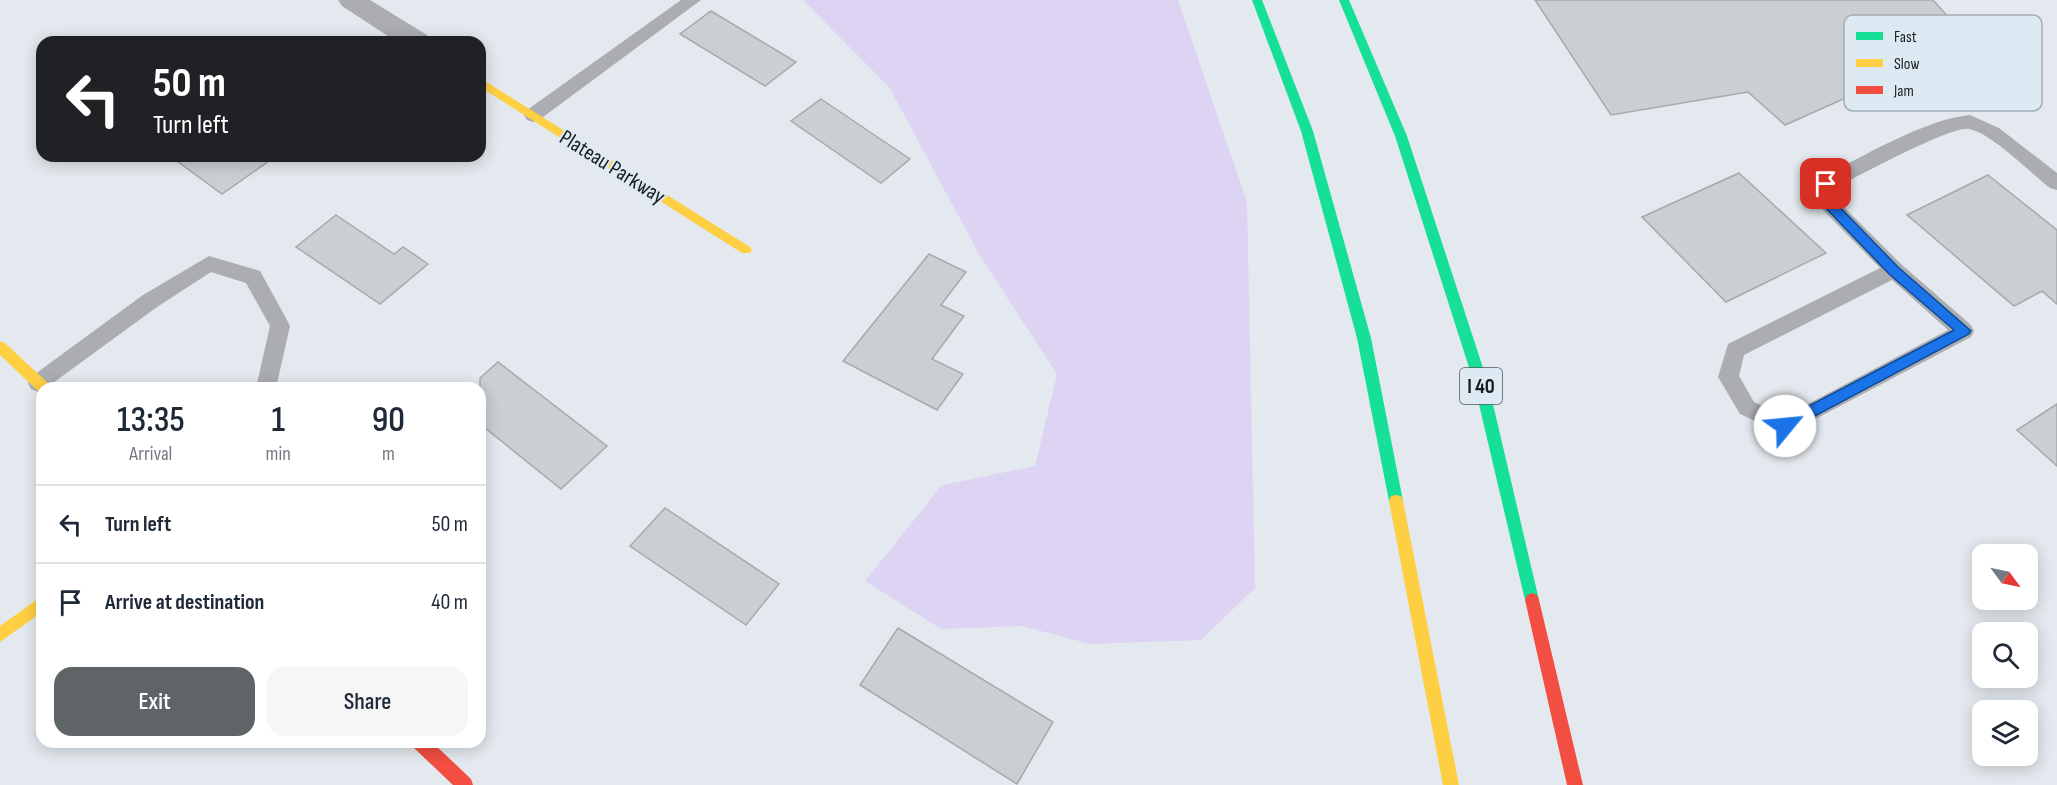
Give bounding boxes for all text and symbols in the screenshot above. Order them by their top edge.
legend [1844,15,2042,111]
text: Fast [1894,28,1917,47]
text: Slow [1894,55,1919,74]
text: 50 m [153,58,226,109]
icon: left [54,60,132,138]
text: Jam [1893,82,1914,101]
text: Turn left [153,109,229,141]
street label: Plateau Parkway [554,124,670,211]
pin [1800,158,1851,209]
icon: arrive [1809,167,1842,200]
road number: I 40 [1460,368,1502,404]
position arrow [1753,394,1817,458]
text: 13:35 [117,399,185,442]
text: 1 [271,399,285,442]
text: 90 [372,399,405,442]
text: Arrival [129,442,172,466]
text: min [266,442,291,466]
text: m [382,442,395,466]
icon: left [54,508,87,541]
text: Turn left [105,511,171,538]
text: 50 m [432,511,468,538]
north arrow [1972,544,2038,610]
map controls [1972,544,2038,766]
icon: arrive [54,586,87,619]
text: Arrive at destination [105,589,264,616]
text: 40 m [431,589,468,616]
button: search [1972,622,2038,688]
button: Exit [54,667,255,736]
button: Share [267,667,468,736]
button: layers [1972,700,2038,766]

